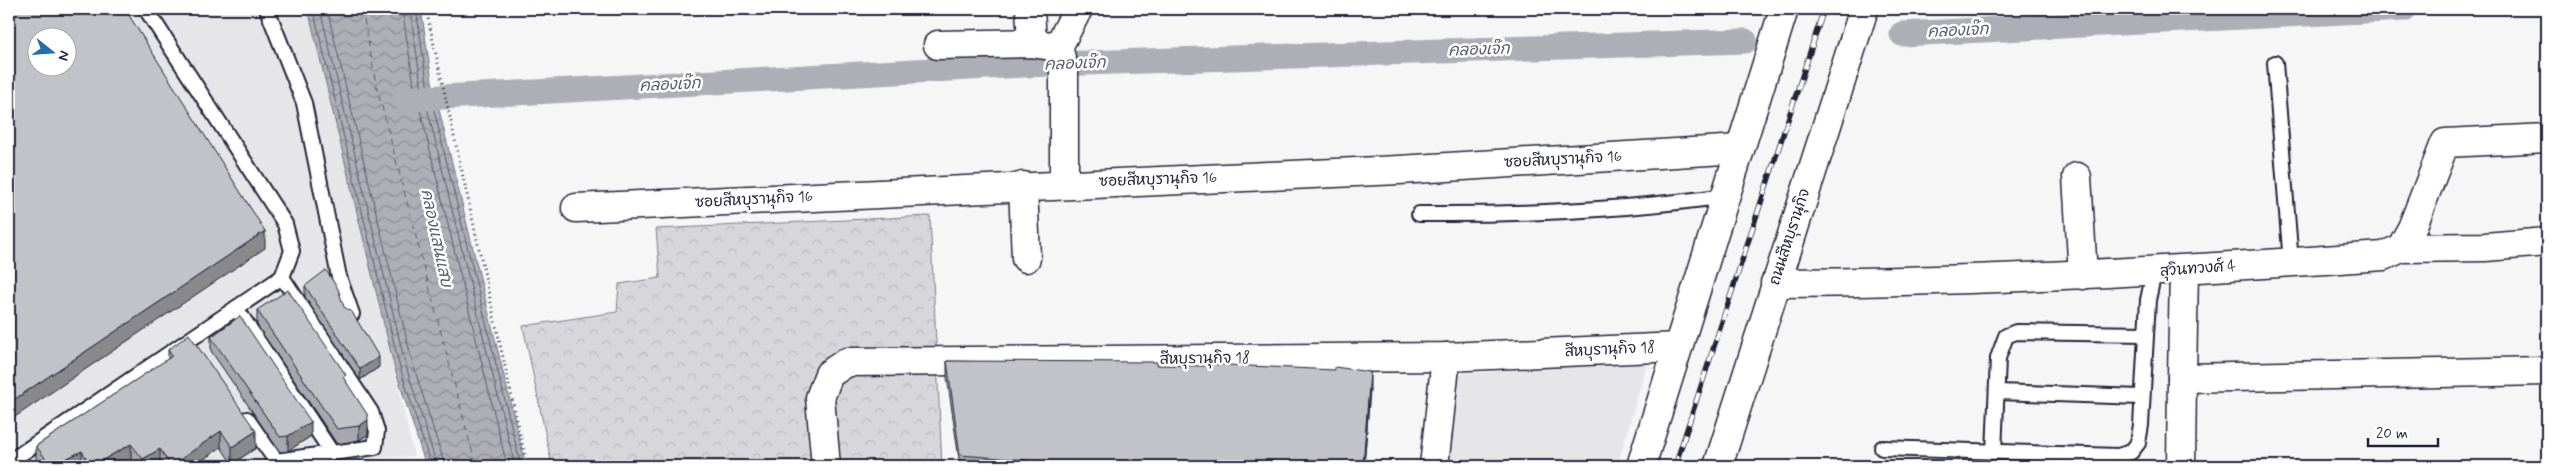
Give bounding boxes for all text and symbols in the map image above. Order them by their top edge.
water label: คลองเจ๊ก [1927,18,1990,43]
north arrow [28,28,78,78]
water label: คลองเจ๊ก [1448,37,1511,62]
text: N [54,48,73,63]
water label: คลองเจ๊ก [1044,51,1107,76]
water label: คลองเจ๊ก [639,72,702,97]
street label: ซอยสีหบุรานุกิจ 16 [1503,147,1623,173]
street label: ซอยสีหบุรานุกิจ 16 [1099,168,1217,192]
street label: ถนนสีหบุรานุกิจ [1765,186,1815,288]
water label: คลองแสนแสบ [415,187,457,290]
street label: ซอยสีหบุรานุกิจ 16 [694,187,814,213]
street label: สุวินทวงศ์ 4 [2159,255,2237,282]
street label: สีหบุรานุกิจ 18 [1564,338,1656,362]
street label: สีหบุรานุกิจ 18 [1160,348,1250,370]
scale bar [2368,415,2438,447]
text: 20 m [2376,424,2408,444]

